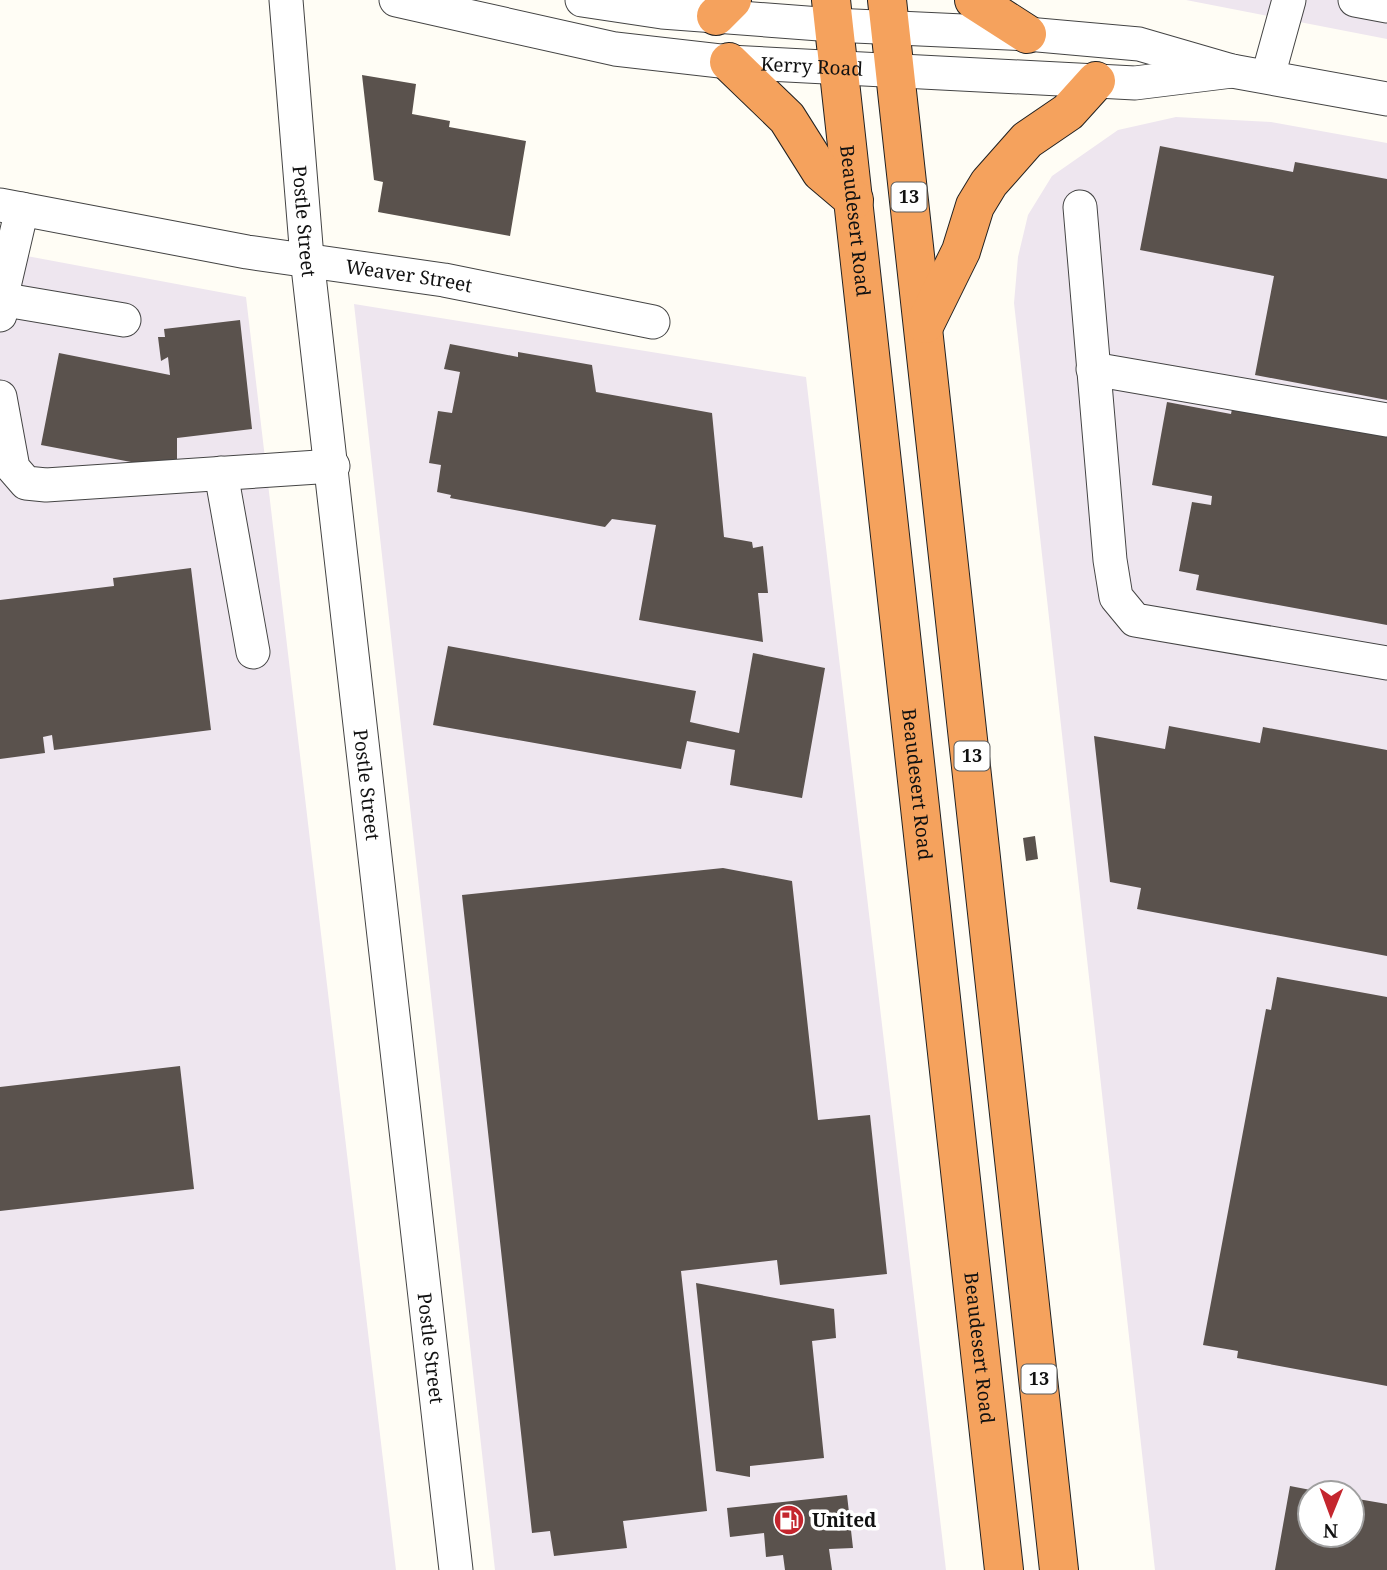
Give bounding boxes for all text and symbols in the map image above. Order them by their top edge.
street label: Kerry Road [760,51,864,82]
street label: Beaudesert Road [834,143,877,298]
street label: Postle Street [287,164,322,279]
road number: 13 [892,182,926,212]
street label: Weaver Street [344,253,475,298]
street label: Beaudesert Road [896,707,939,862]
street label: Postle Street [348,728,386,842]
road number: 13 [954,742,990,770]
street label: Beaudesert Road [958,1271,1001,1425]
street label: Postle Street [412,1291,450,1405]
road number: 13 [1021,1364,1056,1394]
north arrow [1296,1479,1366,1549]
fuel station icon: United [772,1503,806,1537]
place label: United [812,1507,877,1533]
text: N [1323,1518,1338,1544]

